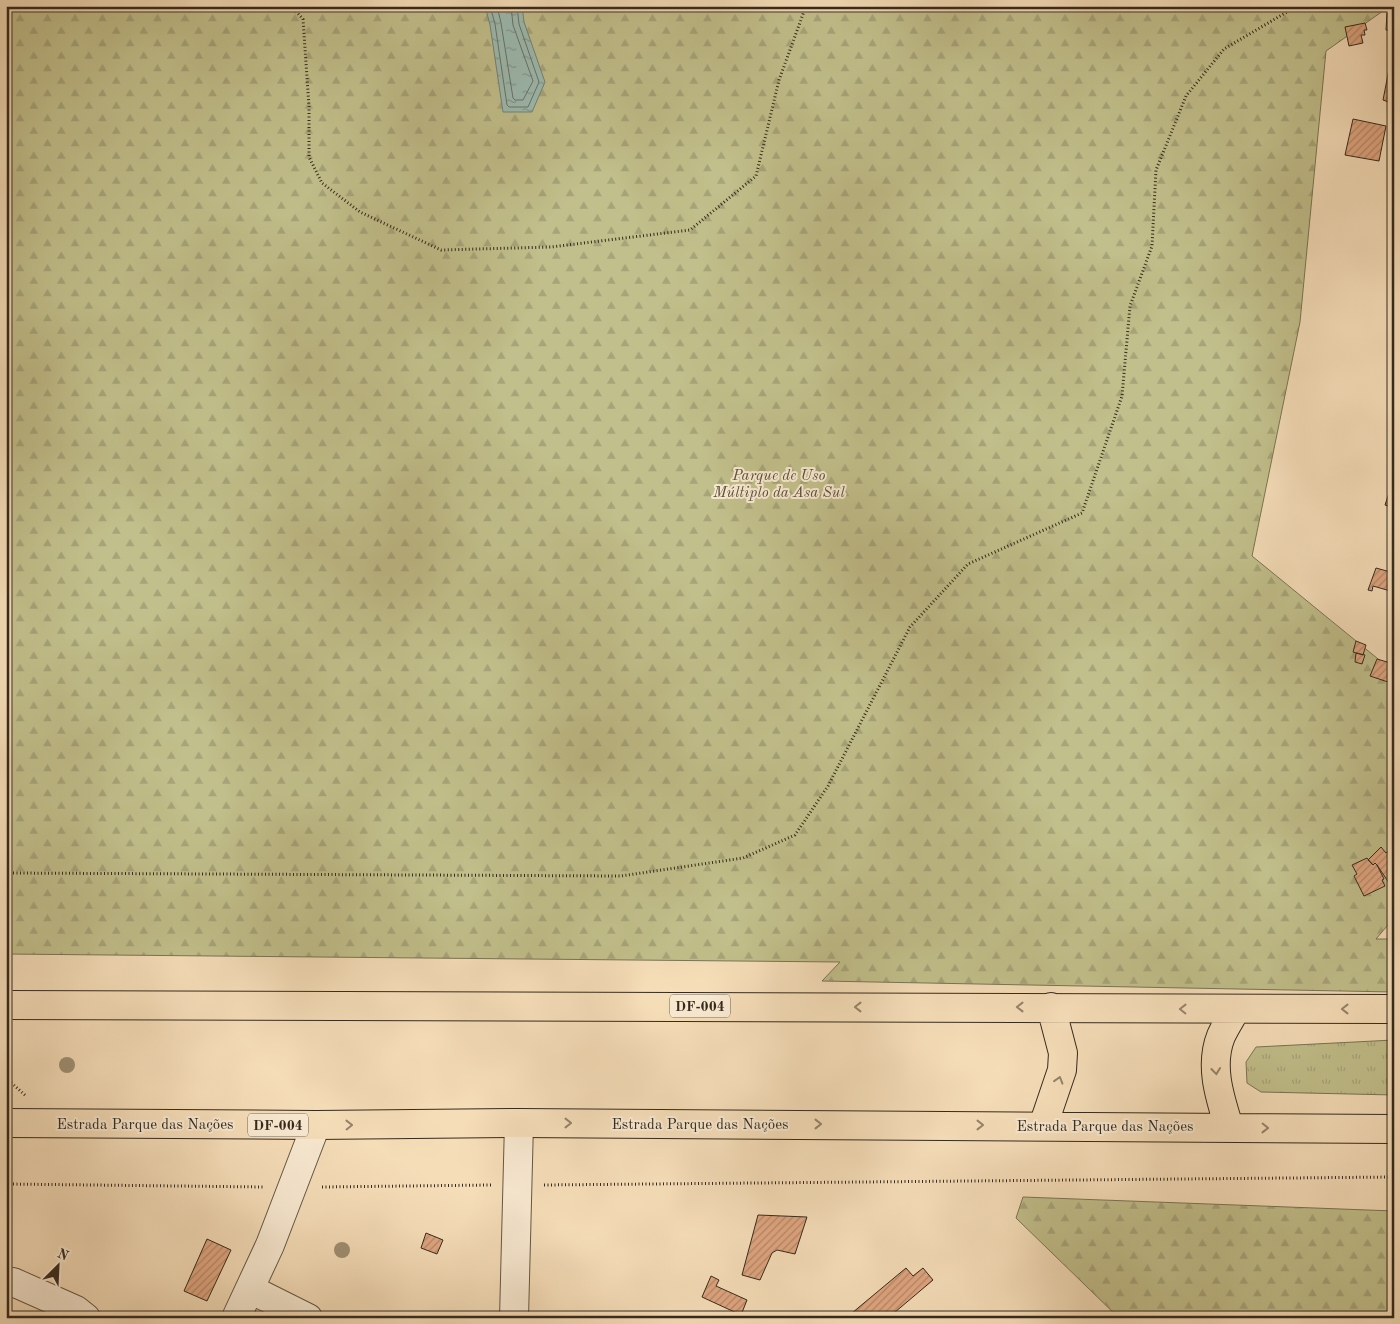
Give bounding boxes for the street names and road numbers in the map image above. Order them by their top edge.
road number: DF-004 [670,994,730,1018]
road number: DF-004 [248,1114,308,1136]
street label: Estrada Parque das Nações [56,1118,234,1133]
street label: Estrada Parque das Nações [611,1118,789,1133]
street label: Estrada Parque das Nações [1016,1120,1194,1135]

